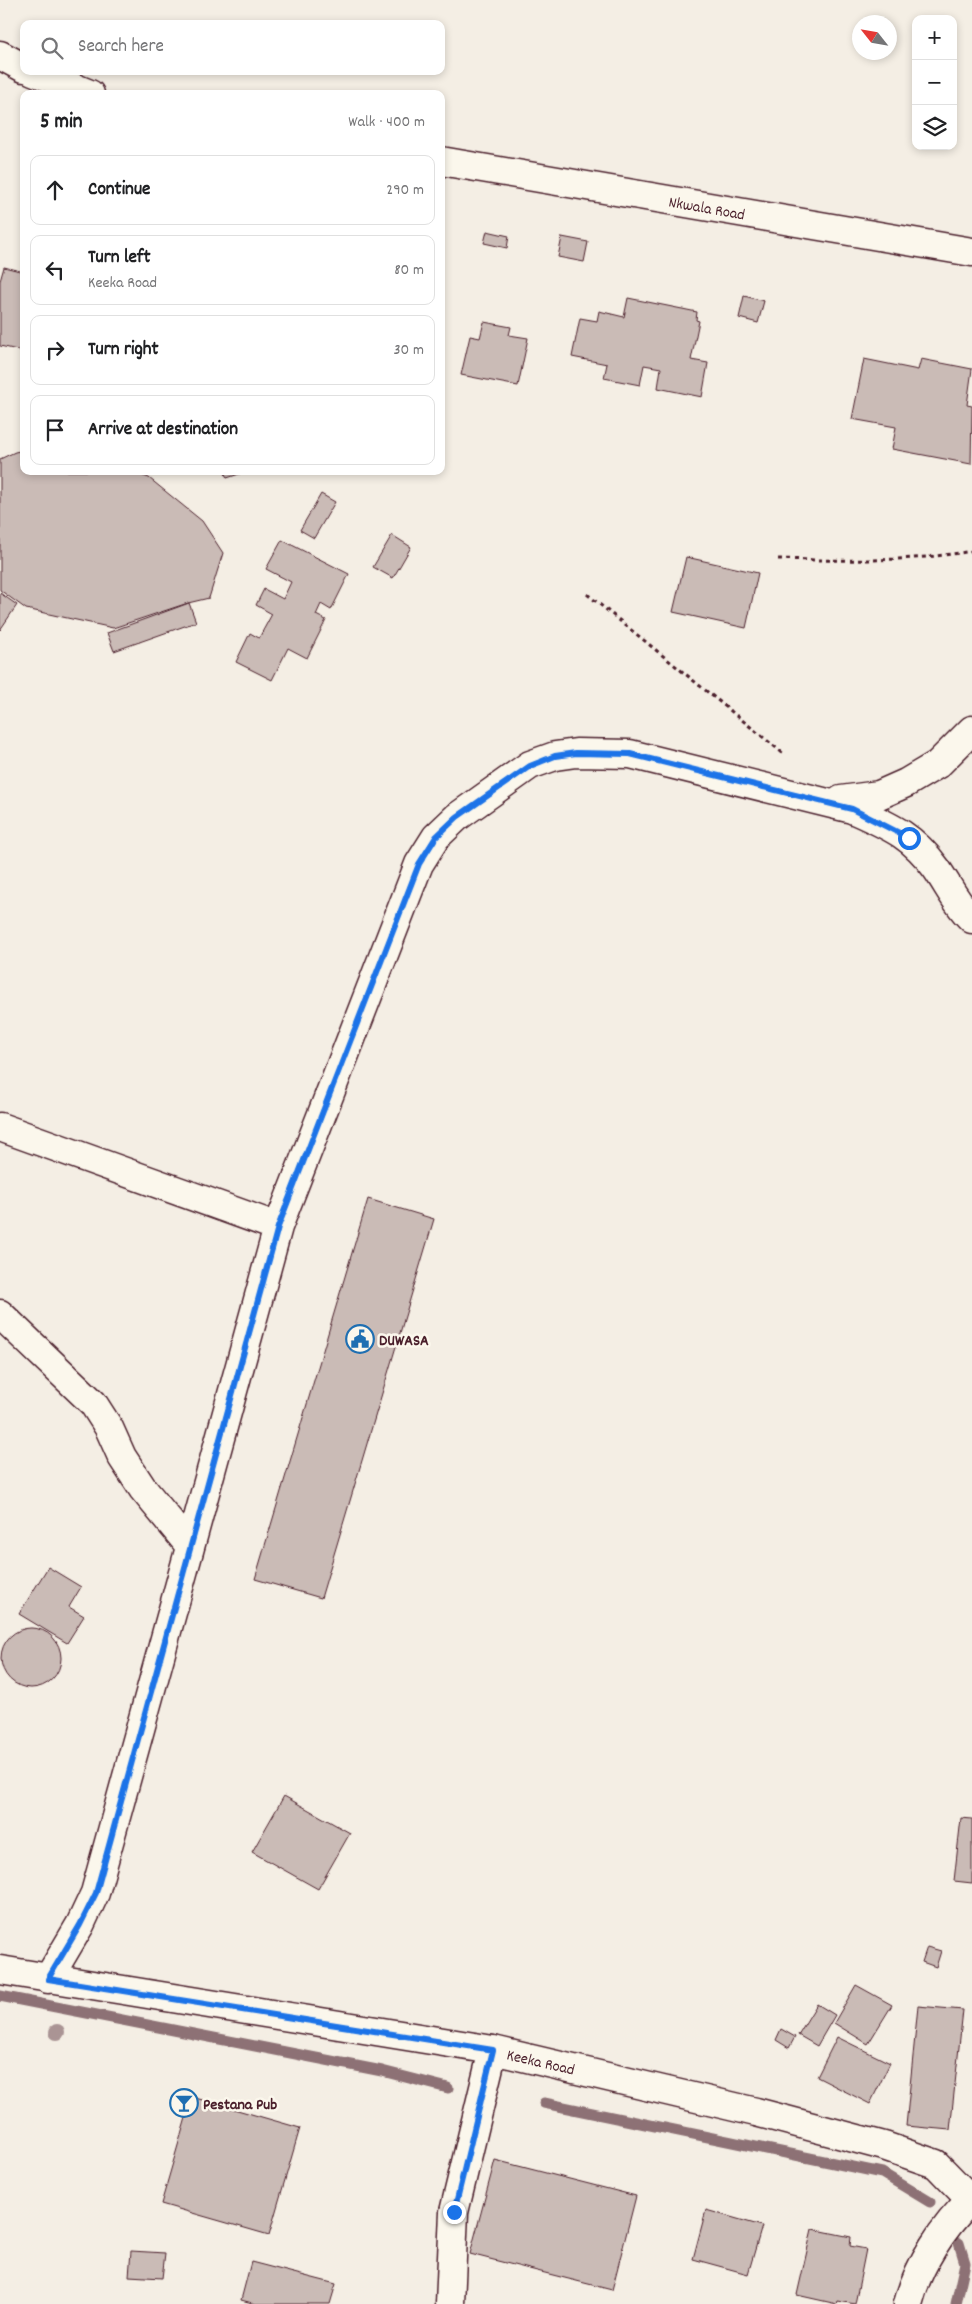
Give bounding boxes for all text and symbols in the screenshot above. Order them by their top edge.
north arrow [852,15,897,60]
map controls [912,15,957,150]
button: + [912,15,957,60]
search box [20,20,445,75]
icon: search [38,34,66,62]
text: Search here [78,34,164,61]
button: − [912,60,957,105]
button: layers [912,105,957,150]
text: 5 min [40,108,83,138]
text: Walk · 400 m [348,111,425,134]
icon: ahead [41,176,69,204]
text: Continue [88,177,150,204]
text: 290 m [386,179,424,202]
street label: Nkwala Road [667,191,747,227]
text: Turn left [88,245,151,272]
icon: left [41,256,69,284]
text: 80 m [394,259,424,282]
text: Keeka Road [88,272,157,295]
icon: right [41,336,69,364]
text: Turn right [88,337,159,364]
text: 30 m [394,339,424,362]
icon: arrive [41,416,69,444]
text: Arrive at destination [88,417,238,444]
route start [898,827,921,850]
public building icon: DUWASA [345,1324,375,1354]
place label: DUWASA [379,1330,429,1353]
street label: Keeka Road [504,2044,577,2082]
bar icon: Pestana Pub [169,2088,199,2118]
place label: Pestana Pub [203,2094,277,2117]
route end [443,2201,466,2224]

